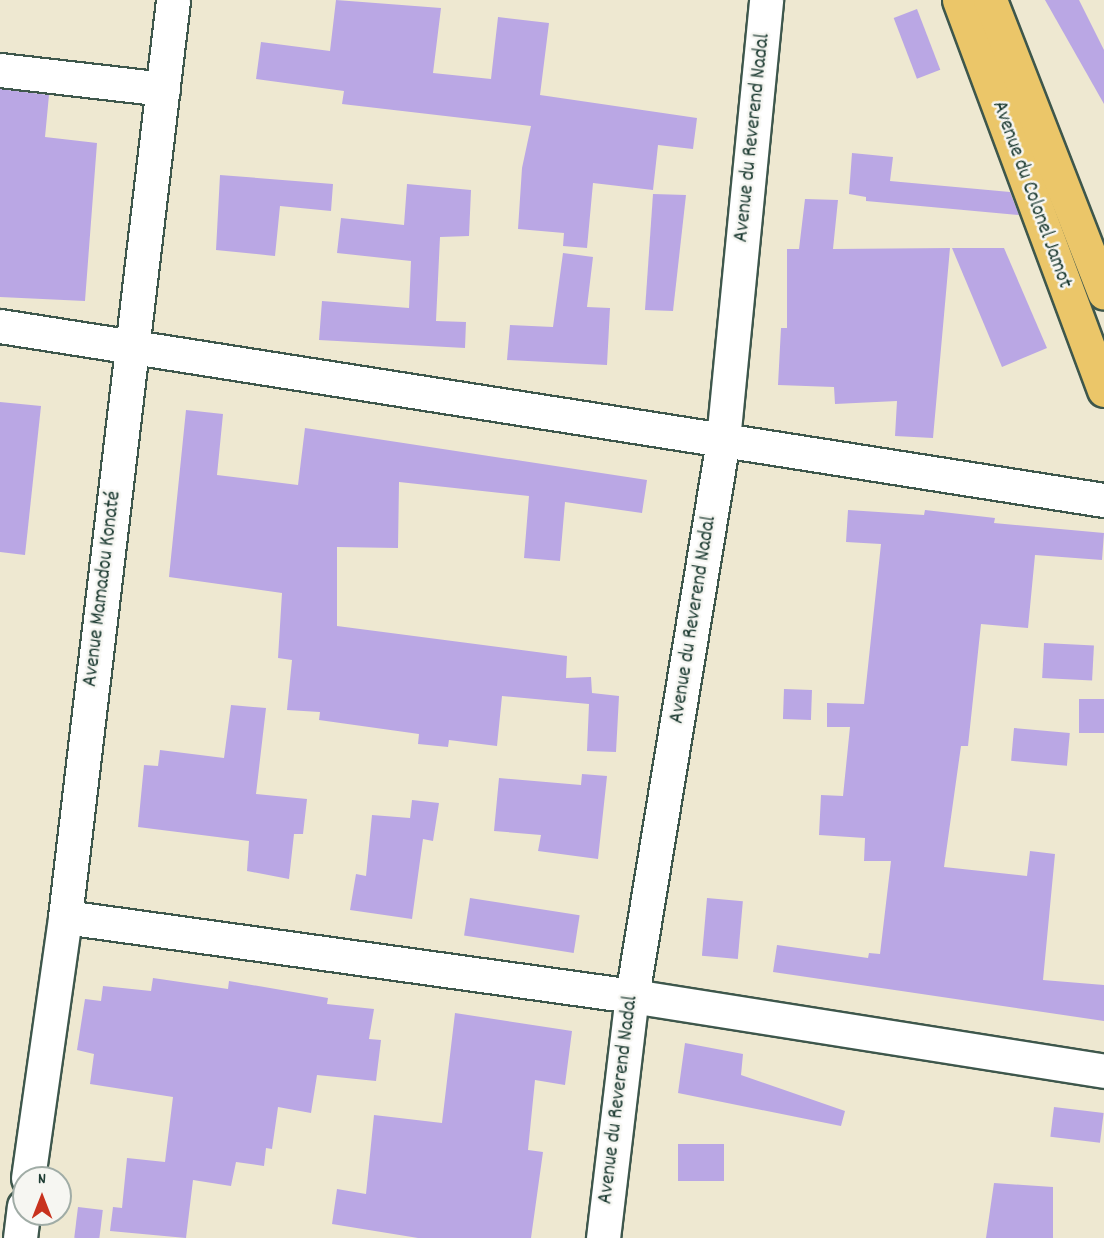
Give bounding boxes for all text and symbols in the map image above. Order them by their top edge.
street label: Avenue du Reverend Nadal [730,32,776,244]
street label: Avenue du Colonel Jamot [985,98,1077,292]
street label: Avenue Mamadou Konaté [78,490,128,688]
street label: Avenue du Reverend Nadal [665,514,723,726]
street label: Avenue du Reverend Nadal [594,994,644,1206]
north arrow [12,1166,72,1226]
text: N [38,1168,46,1191]

